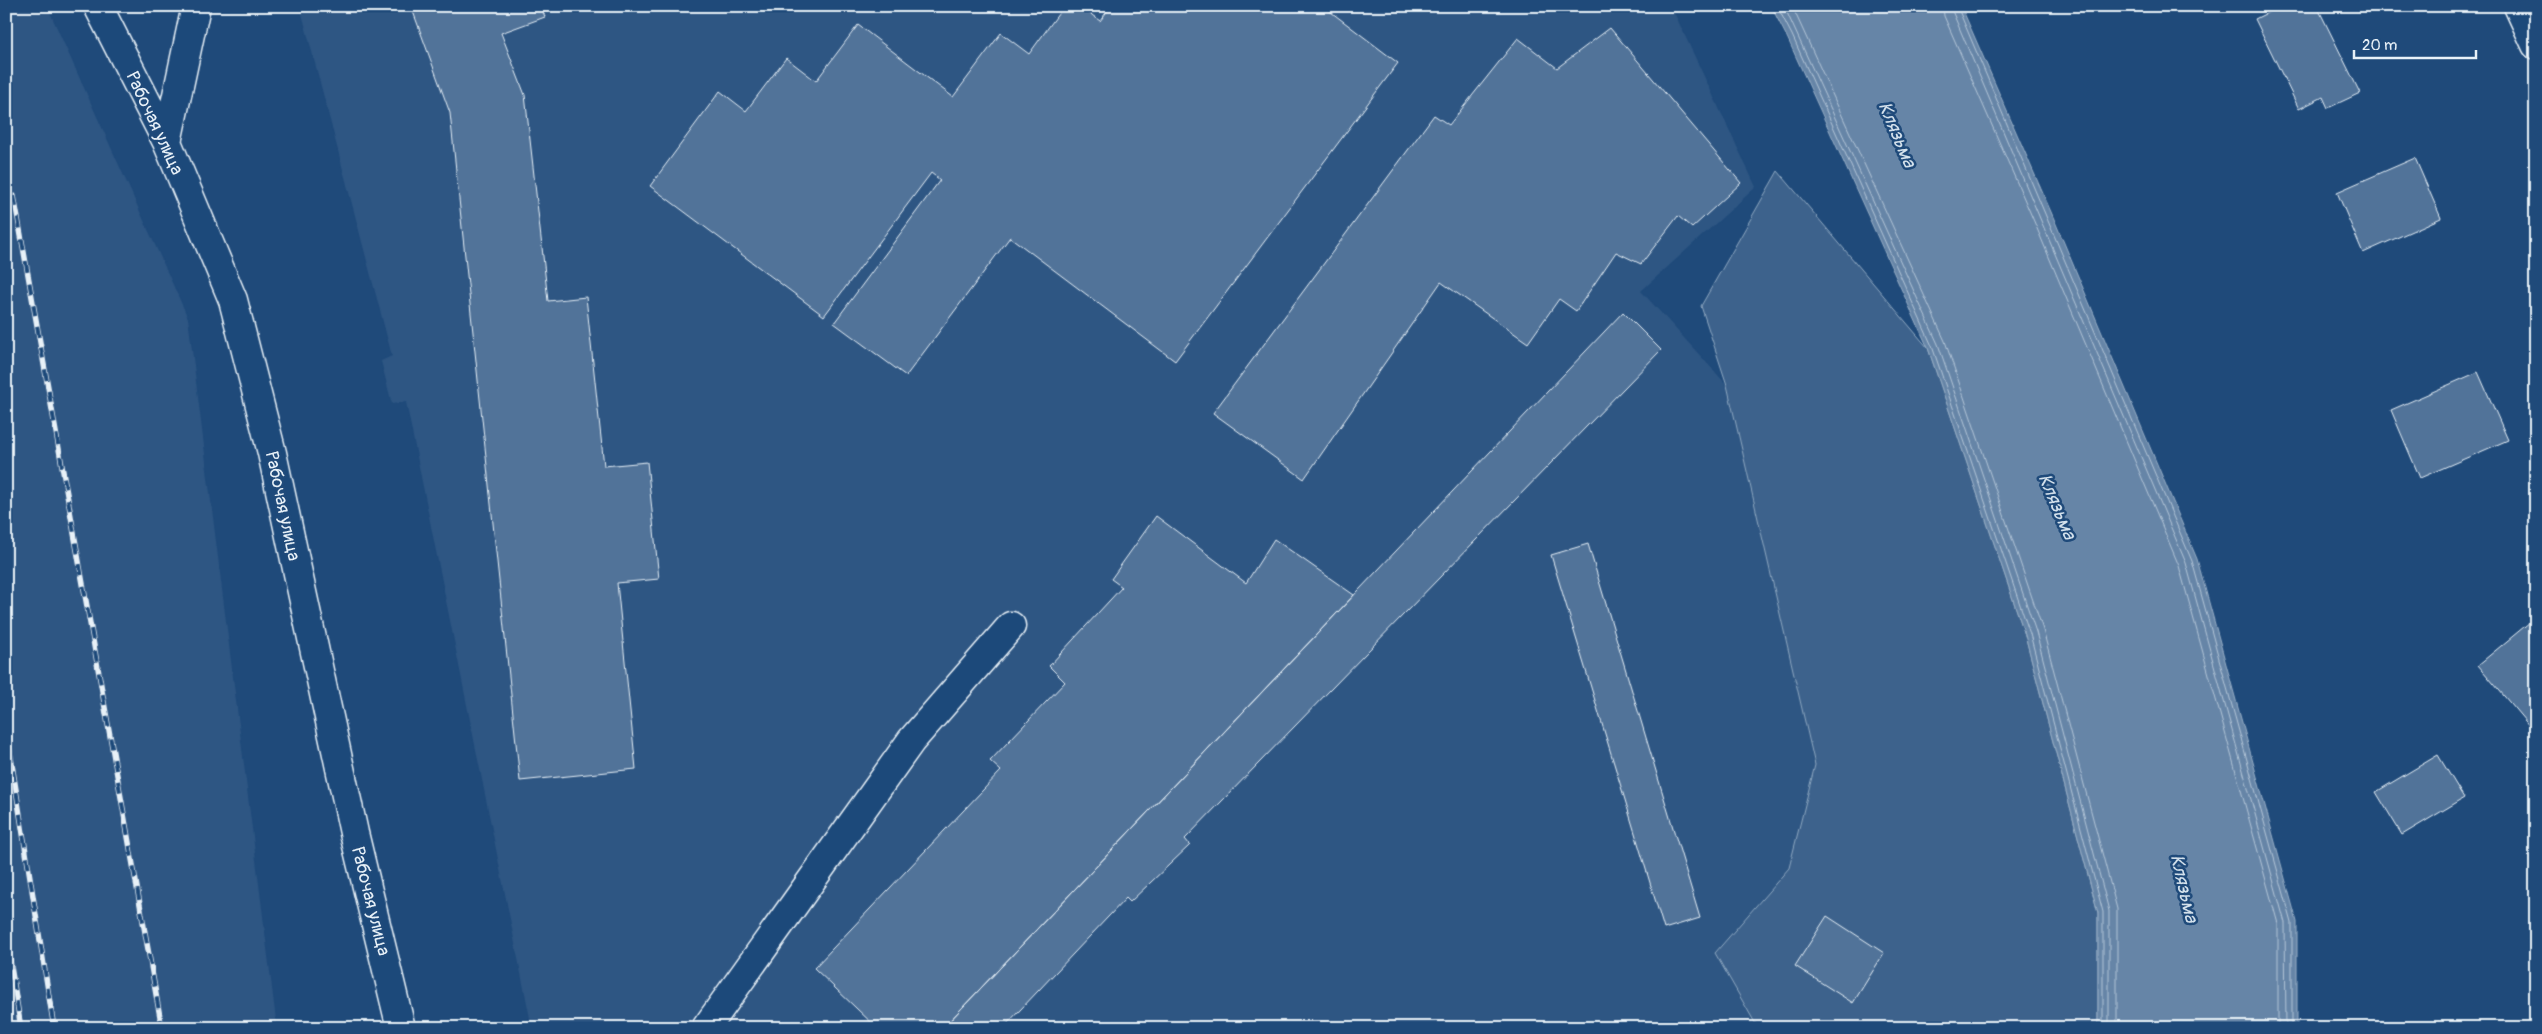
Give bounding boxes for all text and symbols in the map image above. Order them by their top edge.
scale bar [2354,28,2477,60]
text: 20 m [2362,36,2397,55]
street label: Рабочая улица [121,68,189,179]
water label: Клязьма [1873,98,1922,172]
street label: Рабочая улица [260,449,305,563]
water label: Клязьма [2033,470,2082,544]
street label: Рабочая улица [346,844,395,958]
water label: Клязьма [2165,852,2204,926]

